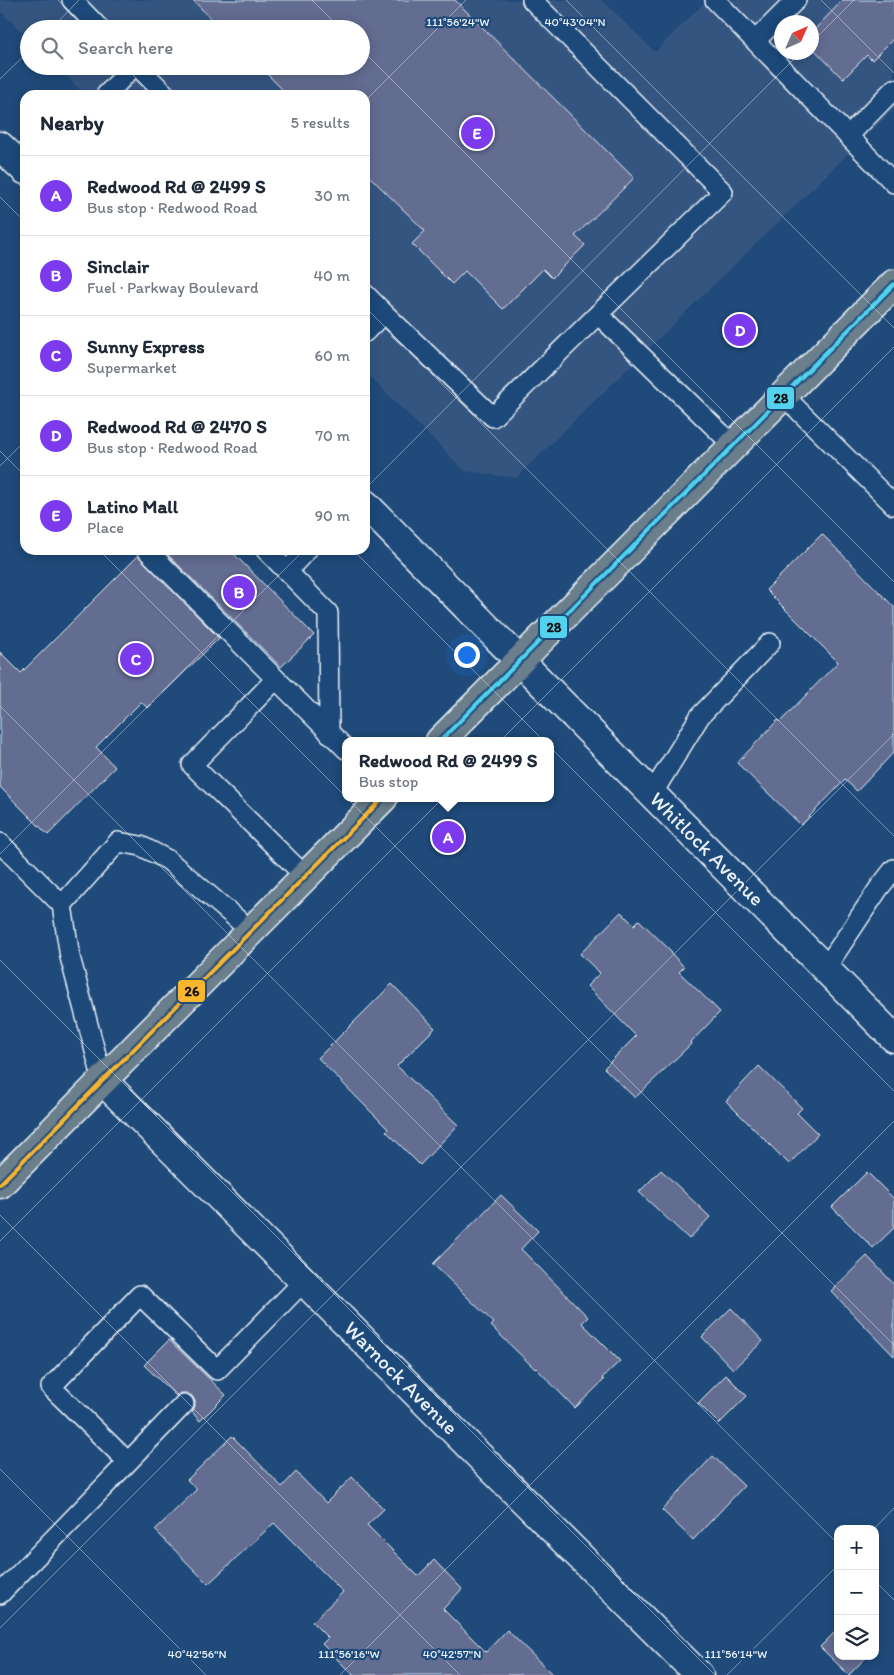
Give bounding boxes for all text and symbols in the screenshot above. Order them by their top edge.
text: 111°56'24"W [426,15,490,29]
text: 40°43'04"N [544,15,606,29]
north arrow [774,15,819,60]
search box [20,20,370,75]
icon: search [38,34,66,62]
text: Search here [78,36,173,59]
text: Nearby [40,110,104,135]
text: 5 results [290,113,350,132]
pin: E [461,114,493,152]
text: Redwood Rd @ 2499 S [87,175,266,198]
text: A [51,186,61,205]
text: 30 m [314,186,350,205]
text: Bus stop · Redwood Road [87,198,258,217]
text: Sinclair [87,255,149,278]
text: B [51,266,61,285]
text: 40 m [313,266,350,285]
text: Fuel · Parkway Boulevard [87,278,259,297]
pin: D [724,311,756,349]
text: Sunny Express [87,335,205,358]
text: C [51,346,61,365]
text: 60 m [315,346,350,365]
text: Supermarket [87,358,177,377]
line badge: 28 [766,386,795,410]
text: 28 [773,390,789,407]
text: Redwood Rd @ 2470 S [87,415,267,438]
text: D [51,426,61,445]
text: 70 m [315,426,350,445]
text: Bus stop · Redwood Road [87,438,258,457]
text: Latino Mall [87,495,178,518]
text: E [52,506,60,525]
text: 90 m [315,506,350,525]
text: Place [87,518,124,537]
pin: B [223,573,255,611]
line badge: 28 [539,615,568,639]
text: 28 [546,619,562,636]
pin: C [120,640,152,678]
your location [454,642,480,668]
popup [342,737,554,802]
text: Redwood Rd @ 2499 S [359,749,537,772]
text: Bus stop [359,772,418,791]
street label: Whitlock Avenue [645,786,770,911]
pin: A [432,818,464,856]
line badge: 26 [177,979,206,1003]
text: 26 [185,983,200,1000]
street label: Warnock Avenue [339,1316,463,1440]
map controls [834,1525,879,1660]
button: + [834,1525,879,1570]
button: − [834,1570,879,1615]
button: layers [834,1615,879,1660]
text: 40°42'56"N [167,1647,227,1661]
text: 111°56'16"W [318,1647,380,1661]
text: 40°42'57"N [423,1647,481,1661]
text: 111°56'14"W [705,1647,767,1661]

